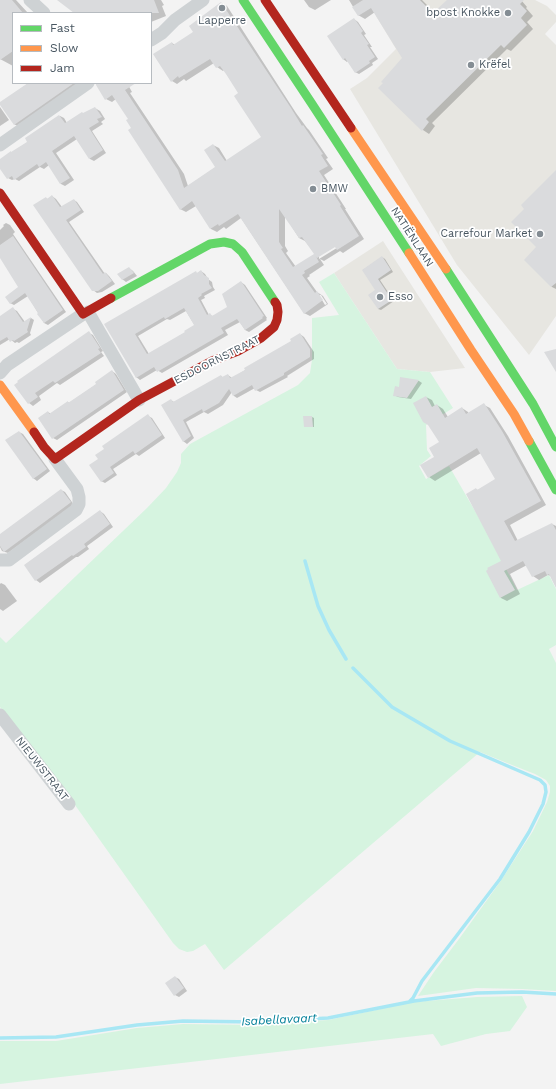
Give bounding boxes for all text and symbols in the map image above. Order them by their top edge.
marker: Lapperre [217,3,227,13]
place label: bpost Knokke [426,6,500,20]
marker: bpost Knokke [503,8,513,18]
legend [12,12,152,84]
place label: Lapperre [198,14,246,28]
text: Fast [50,21,75,35]
text: Slow [50,41,78,55]
place label: Krëfel [479,58,511,72]
marker: Krëfel [466,60,476,70]
text: Jam [50,61,75,75]
place label: BMW [321,182,348,196]
marker: BMW [308,184,318,194]
street label: NATIËNLAAN [388,205,436,269]
place label: Carrefour Market [440,227,532,241]
marker: Carrefour Market [535,229,545,239]
place label: Esso [388,290,413,304]
marker: Esso [375,292,385,302]
street label: ESDOORNSTRAAT [172,333,262,387]
street label: NIEUWSTRAAT [13,734,71,804]
water label: Isabellavaart [241,1011,317,1029]

